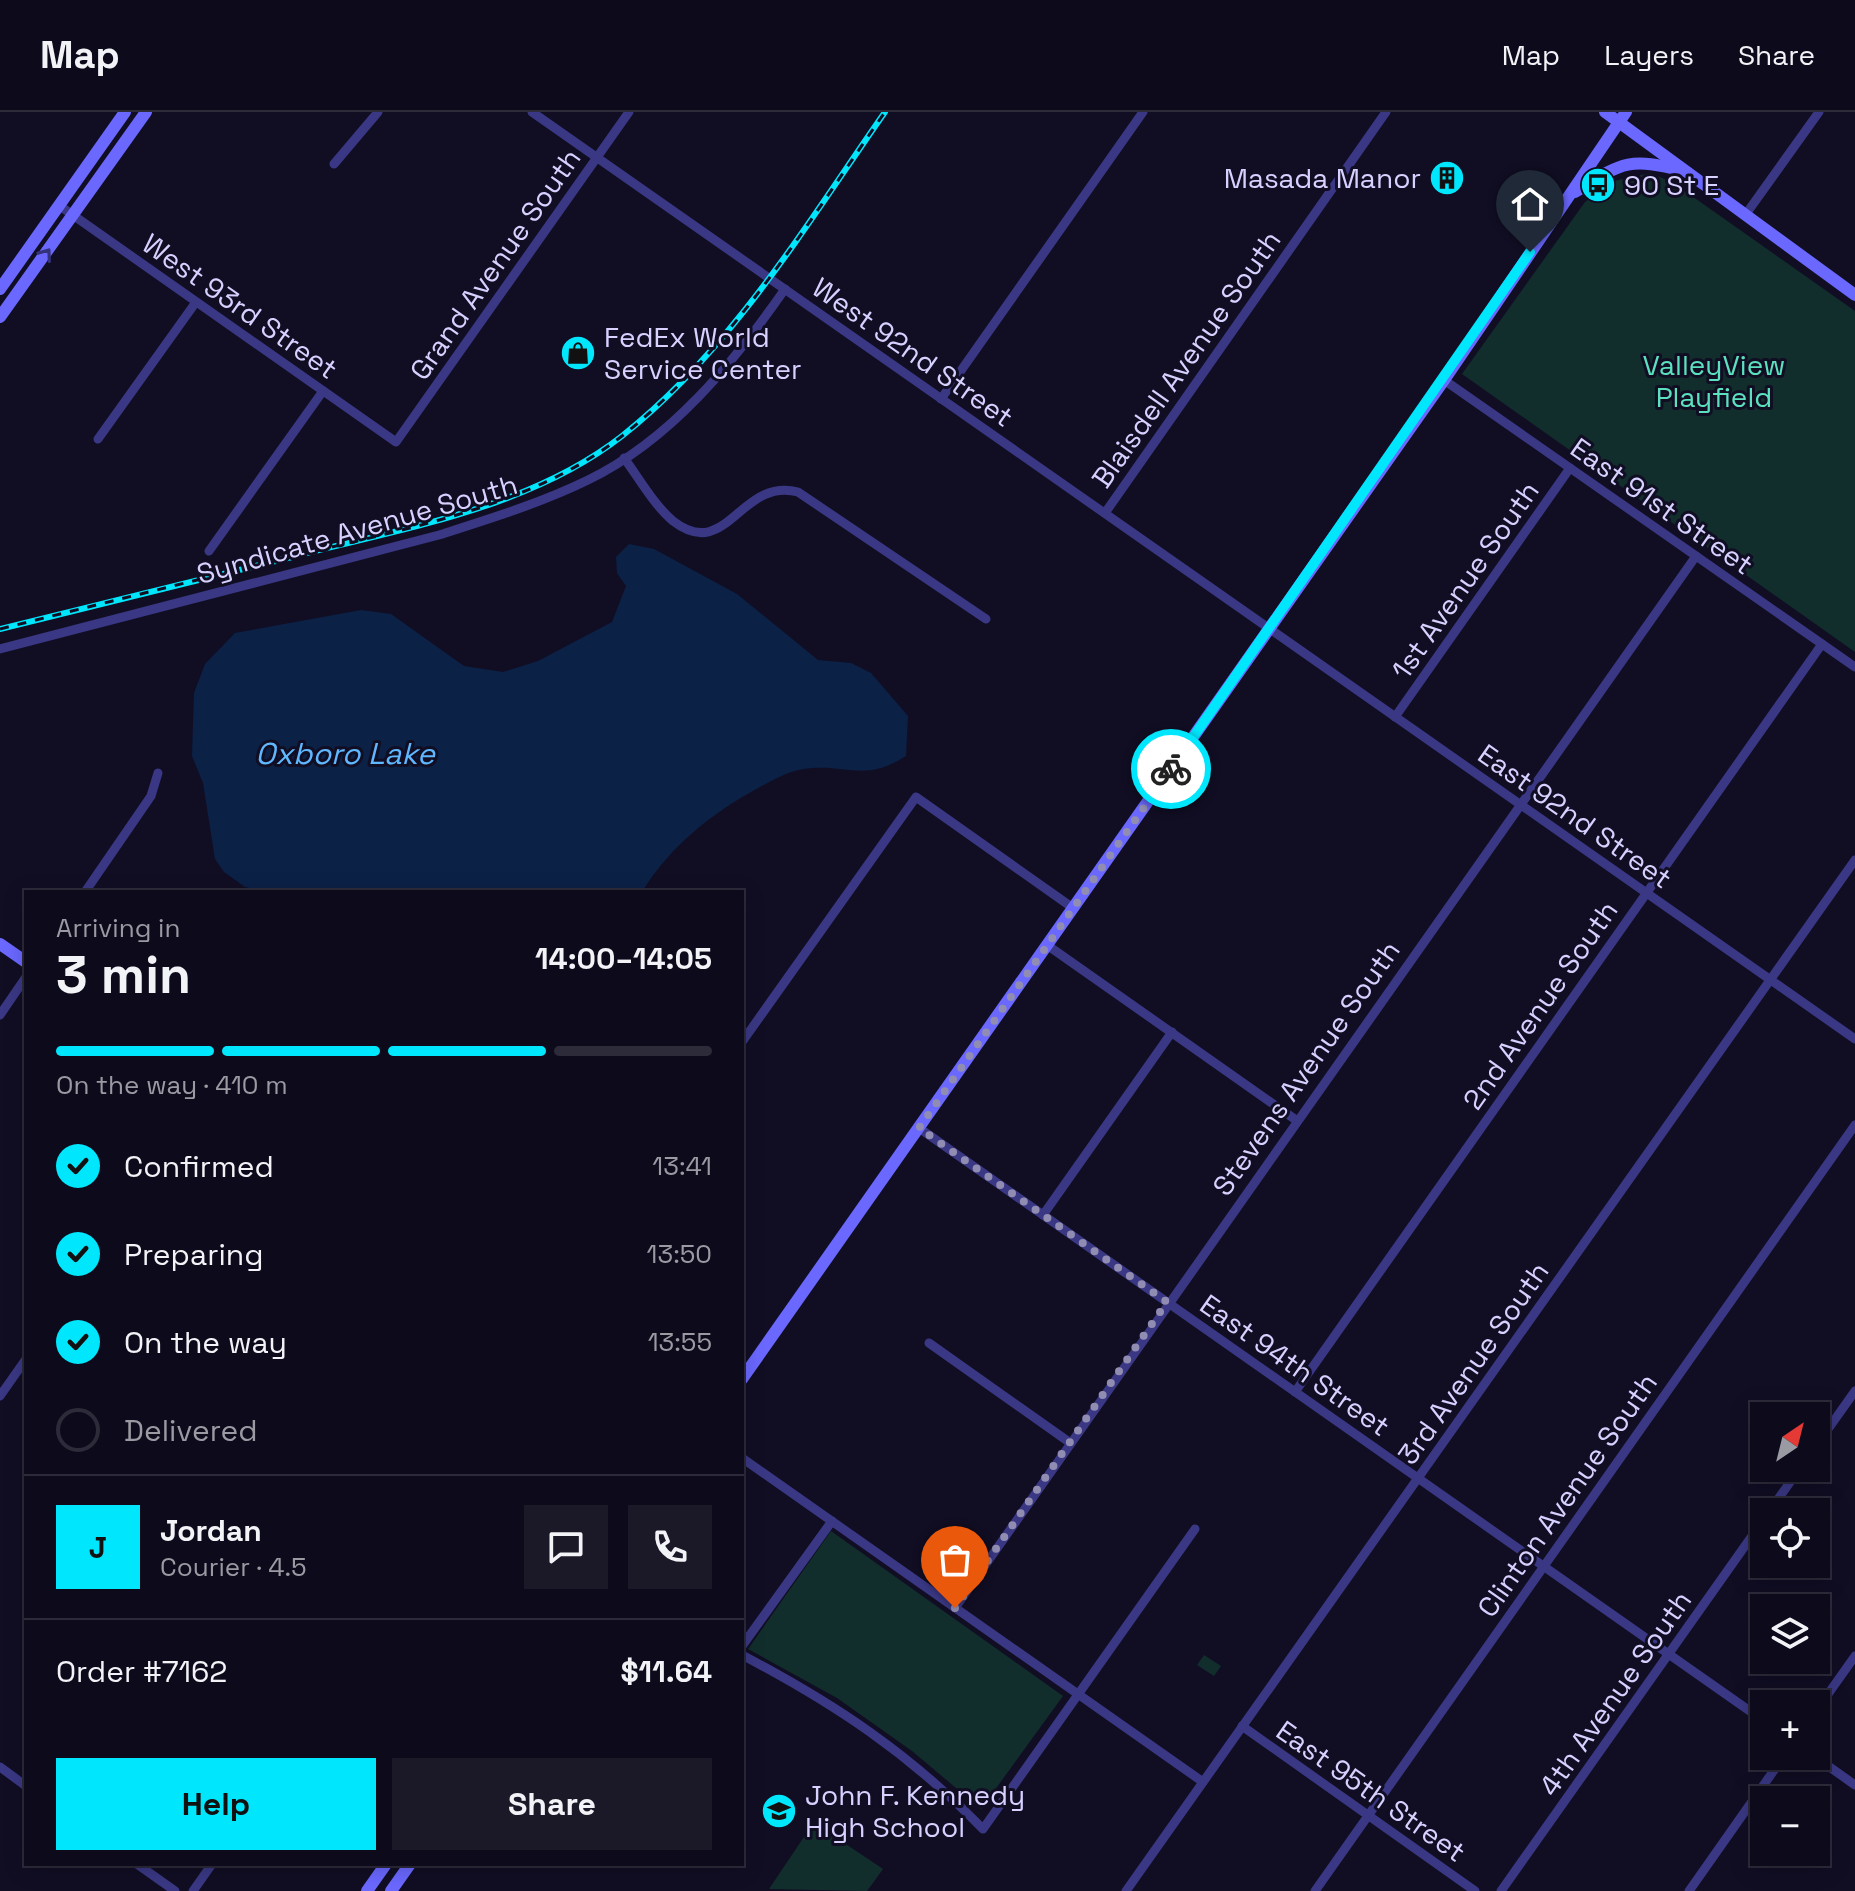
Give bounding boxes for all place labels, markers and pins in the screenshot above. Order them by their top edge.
building icon: Masada Manor [1428,159,1466,197]
place label: Masada Manor [1224,160,1421,196]
bus stop icon: 90 St E [1579,166,1617,204]
place label: 90 St E [1624,167,1719,203]
pin [1496,170,1564,252]
place label: FedEx World Service Center [604,319,802,387]
shop icon: FedEx World Service Center [559,334,597,372]
pin [921,1526,989,1608]
place label: John F. Kennedy High School [805,1777,1025,1845]
school or university icon: John F. Kennedy High School [760,1792,798,1830]

